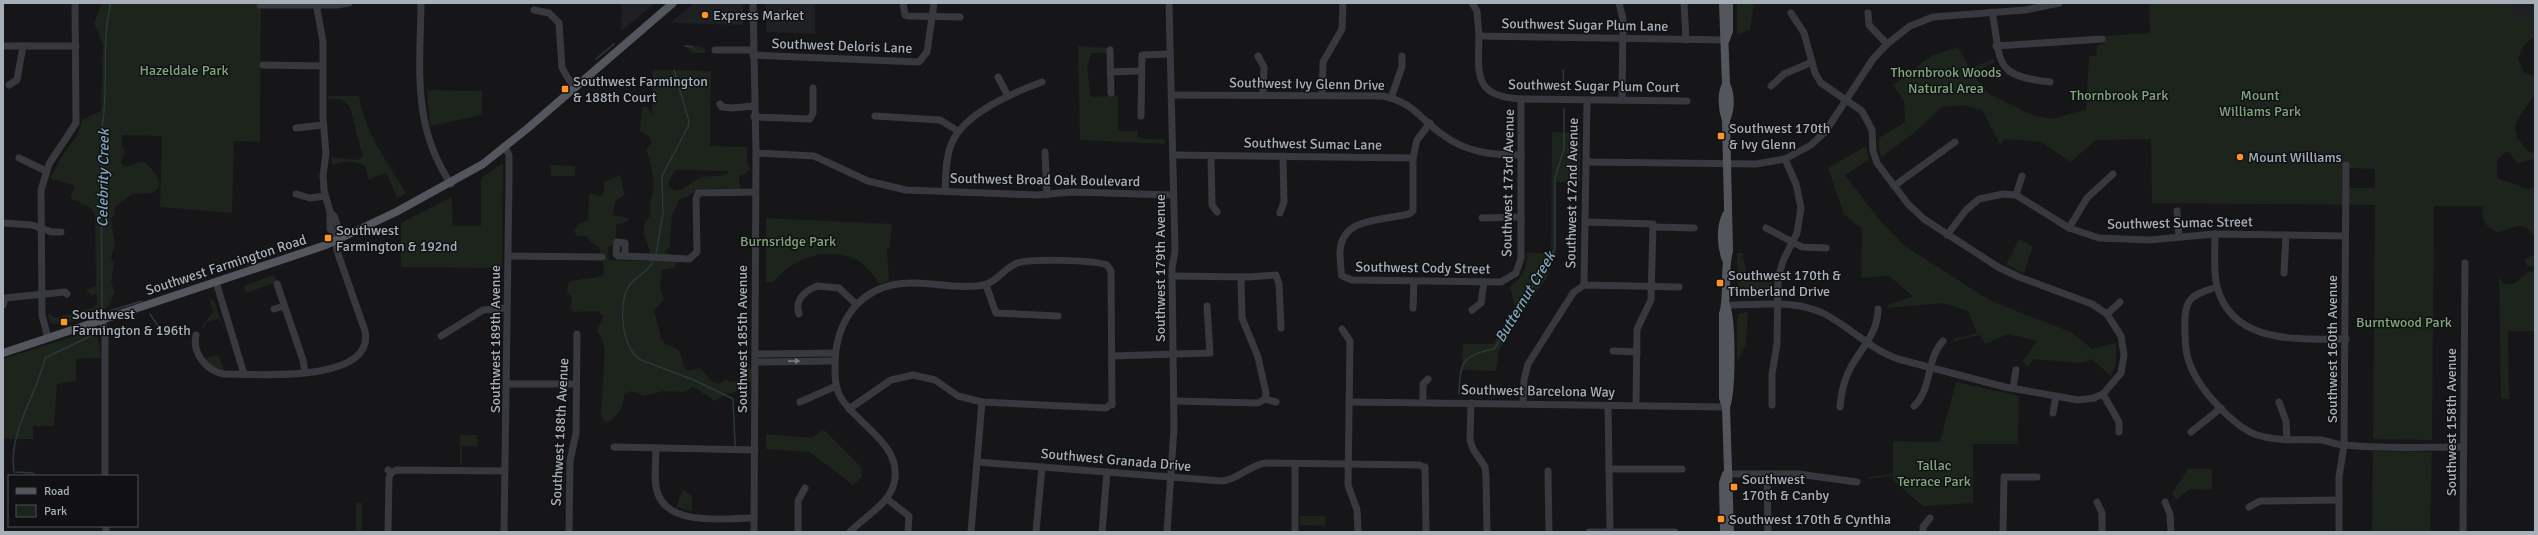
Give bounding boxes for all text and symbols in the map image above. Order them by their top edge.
place label: Express Market [713,7,804,24]
marker: Express Market [700,10,710,20]
street label: Southwest Sugar Plum Lane [1501,15,1669,35]
street label: Southwest Deloris Lane [771,35,913,57]
park label: Hazeldale Park [139,62,229,79]
park label: Thornbrook Woods Natural Area [1891,64,2001,97]
place label: Southwest Farmington & 188th Court [573,73,708,106]
street label: Southwest Ivy Glenn Drive [1229,74,1385,94]
street label: Southwest Sugar Plum Court [1508,76,1680,96]
marker: Southwest Farmington & 188th Court [560,84,570,94]
park label: Thornbrook Park [2070,87,2168,104]
park label: Mount Williams Park [2219,87,2301,120]
street label: Southwest 173rd Avenue [1498,109,1518,257]
street label: Southwest 172nd Avenue [1562,118,1582,268]
place label: Southwest 170th & Ivy Glenn [1729,120,1830,153]
water label: Celebrity Creek [93,127,113,227]
marker: Southwest 170th & Ivy Glenn [1716,131,1726,141]
street label: Southwest Sumac Lane [1244,134,1382,154]
place label: Mount Williams [2248,149,2342,166]
marker: Mount Williams [2235,152,2245,162]
street label: Southwest Broad Oak Boulevard [950,170,1140,190]
street label: Southwest 179th Avenue [1152,194,1169,342]
street label: Southwest Sumac Street [2107,213,2253,233]
place label: Southwest Farmington & 192nd [336,222,457,255]
street label: Southwest Farmington Road [144,231,308,299]
marker: Southwest Farmington & 192nd [323,233,333,243]
park label: Burnsridge Park [740,233,836,250]
water label: Butternut Creek [1491,247,1560,346]
street label: Southwest Cody Street [1355,258,1491,278]
street label: Southwest 189th Avenue [487,265,504,413]
street label: Southwest 185th Avenue [734,265,751,413]
place label: Southwest 170th & Timberland Drive [1728,267,1841,300]
street label: Southwest 160th Avenue [2324,275,2341,423]
marker: Southwest 170th & Timberland Drive [1715,278,1725,288]
place label: Southwest Farmington & 196th [72,306,191,339]
park label: Burntwood Park [2356,314,2452,331]
marker: Southwest Farmington & 196th [59,317,69,327]
street label: Southwest 158th Avenue [2443,348,2460,496]
street label: Southwest 188th Avenue [548,358,572,506]
one-way arrow [788,358,801,364]
street label: Southwest Barcelona Way [1461,381,1616,401]
street label: Southwest Granada Drive [1040,445,1192,475]
park label: Tallac Terrace Park [1897,457,1971,490]
place label: Southwest 170th & Canby [1742,471,1830,504]
legend [8,475,138,527]
marker: Southwest 170th & Canby [1729,482,1739,492]
text: Road [44,484,70,499]
text: Park [44,504,67,519]
place label: Southwest 170th & Cynthia [1729,511,1891,528]
marker: Southwest 170th & Cynthia [1716,514,1726,524]

